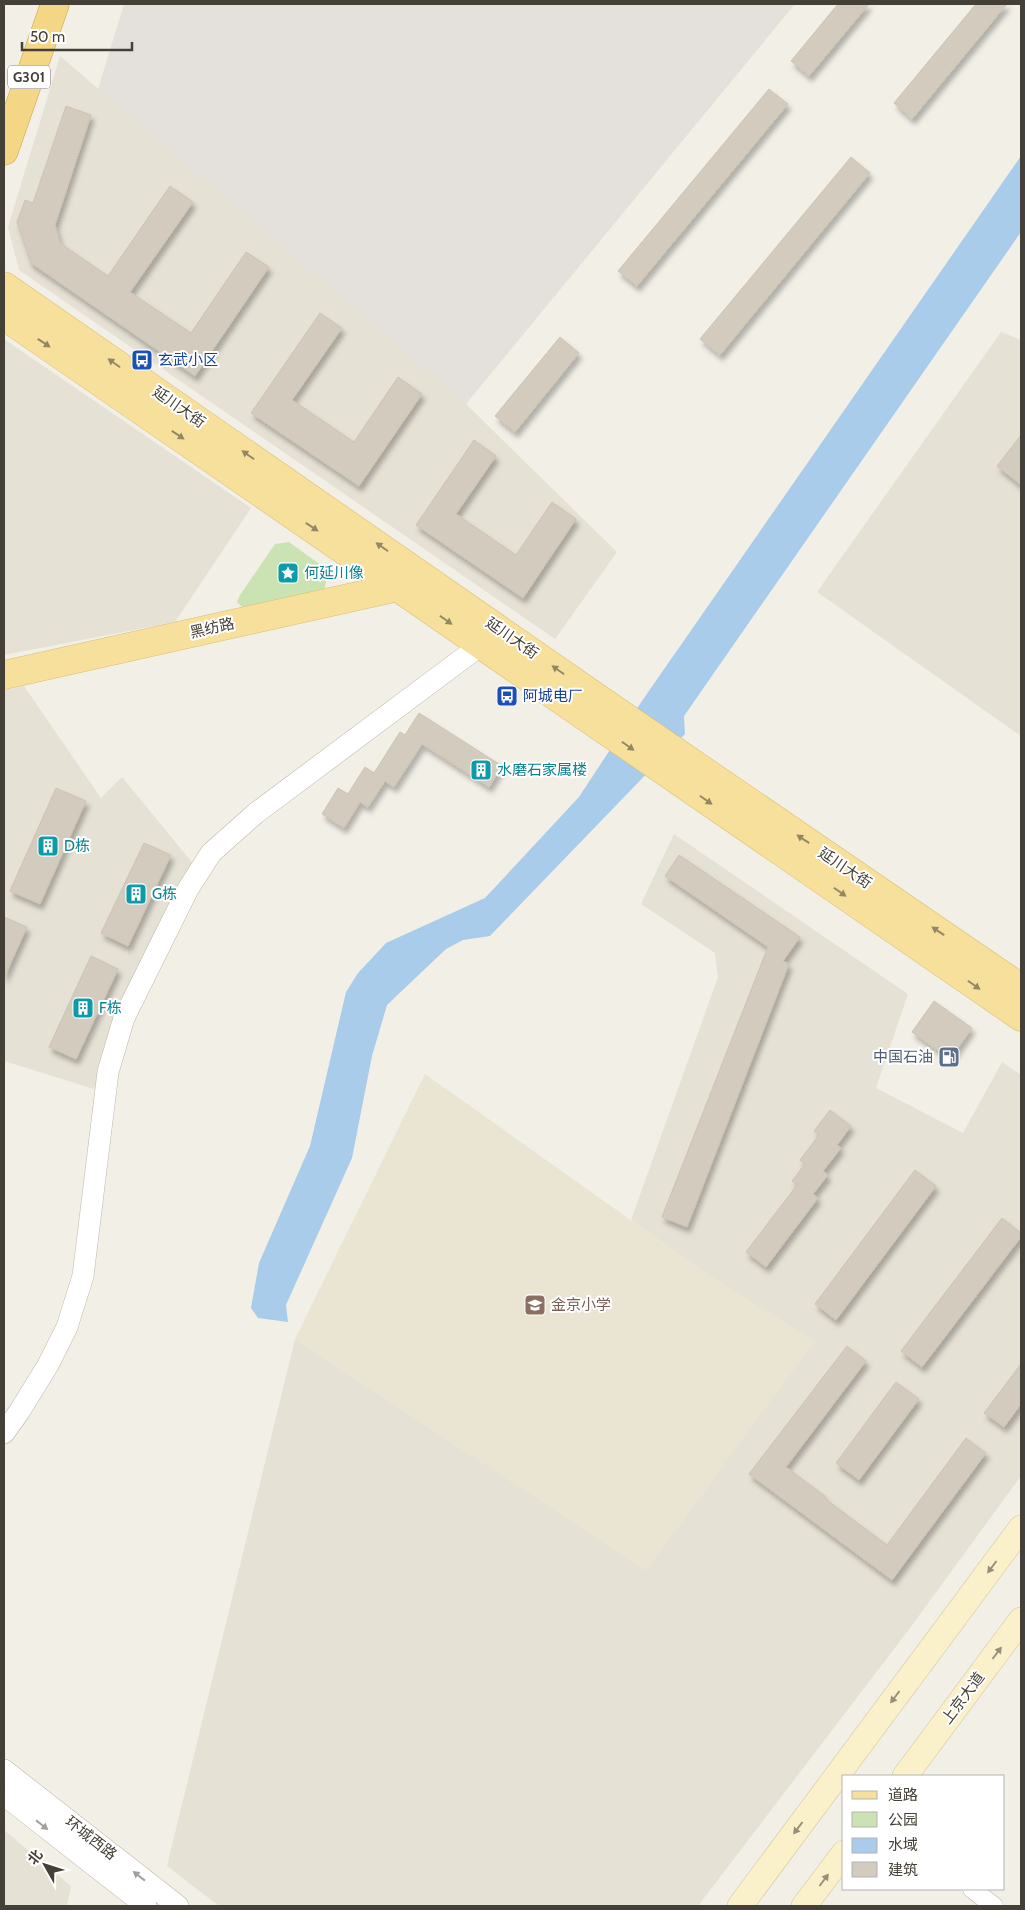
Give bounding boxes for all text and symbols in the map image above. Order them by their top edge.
scale bar [22,20,132,52]
text: 50 m [30,28,65,46]
road number: G301 [8,66,50,88]
one-way arrow [37,338,51,348]
bus stop icon: 玄武小区 [130,348,154,372]
place label: 玄武小区 [158,351,218,369]
one-way arrow [107,358,121,368]
street label: 延川大街 [149,382,209,432]
one-way arrow [171,430,185,440]
one-way arrow [241,450,255,460]
one-way arrow [305,522,319,532]
one-way arrow [375,542,389,552]
place icon: 何延川像 [276,561,300,585]
place label: 何延川像 [304,564,364,582]
street label: 延川大街 [482,613,542,663]
street label: 黑纺路 [188,614,236,642]
one-way arrow [439,615,452,625]
one-way arrow [551,665,565,675]
bus stop icon: 阿城电厂 [495,684,519,708]
place label: 阿城电厂 [523,687,583,705]
one-way arrow [621,741,634,751]
building icon: 水磨石家属楼 [469,758,493,782]
place label: 水磨石家属楼 [497,761,587,779]
one-way arrow [700,795,713,805]
building icon: D栋 [36,834,60,858]
one-way arrow [797,834,810,844]
place label: D栋 [64,837,90,855]
street label: 延川大街 [815,844,875,892]
building icon: G栋 [124,882,148,906]
place label: G栋 [152,885,177,903]
one-way arrow [833,888,847,897]
one-way arrow [931,926,944,936]
one-way arrow [967,980,981,990]
building icon: F栋 [71,996,95,1020]
place label: F栋 [99,999,122,1017]
fuel station icon: 中国石油 [937,1045,961,1069]
place label: 中国石油 [873,1048,933,1066]
school or university icon: 金京小学 [523,1293,547,1317]
place label: 金京小学 [551,1296,611,1314]
one-way arrow [987,1560,997,1574]
one-way arrow [991,1647,1002,1660]
street label: 上京大道 [938,1669,988,1727]
one-way arrow [890,1690,900,1704]
legend [842,1775,1005,1890]
text: 道路 [888,1786,918,1804]
text: 公园 [888,1811,918,1829]
street label: 环城西路 [62,1812,120,1864]
one-way arrow [35,1820,48,1831]
one-way arrow [793,1821,803,1835]
text: 水域 [888,1836,918,1854]
north arrow [20,1840,70,1890]
text: 北 [23,1846,46,1868]
text: 建筑 [888,1861,918,1879]
one-way arrow [133,1871,146,1882]
one-way arrow [819,1873,829,1887]

